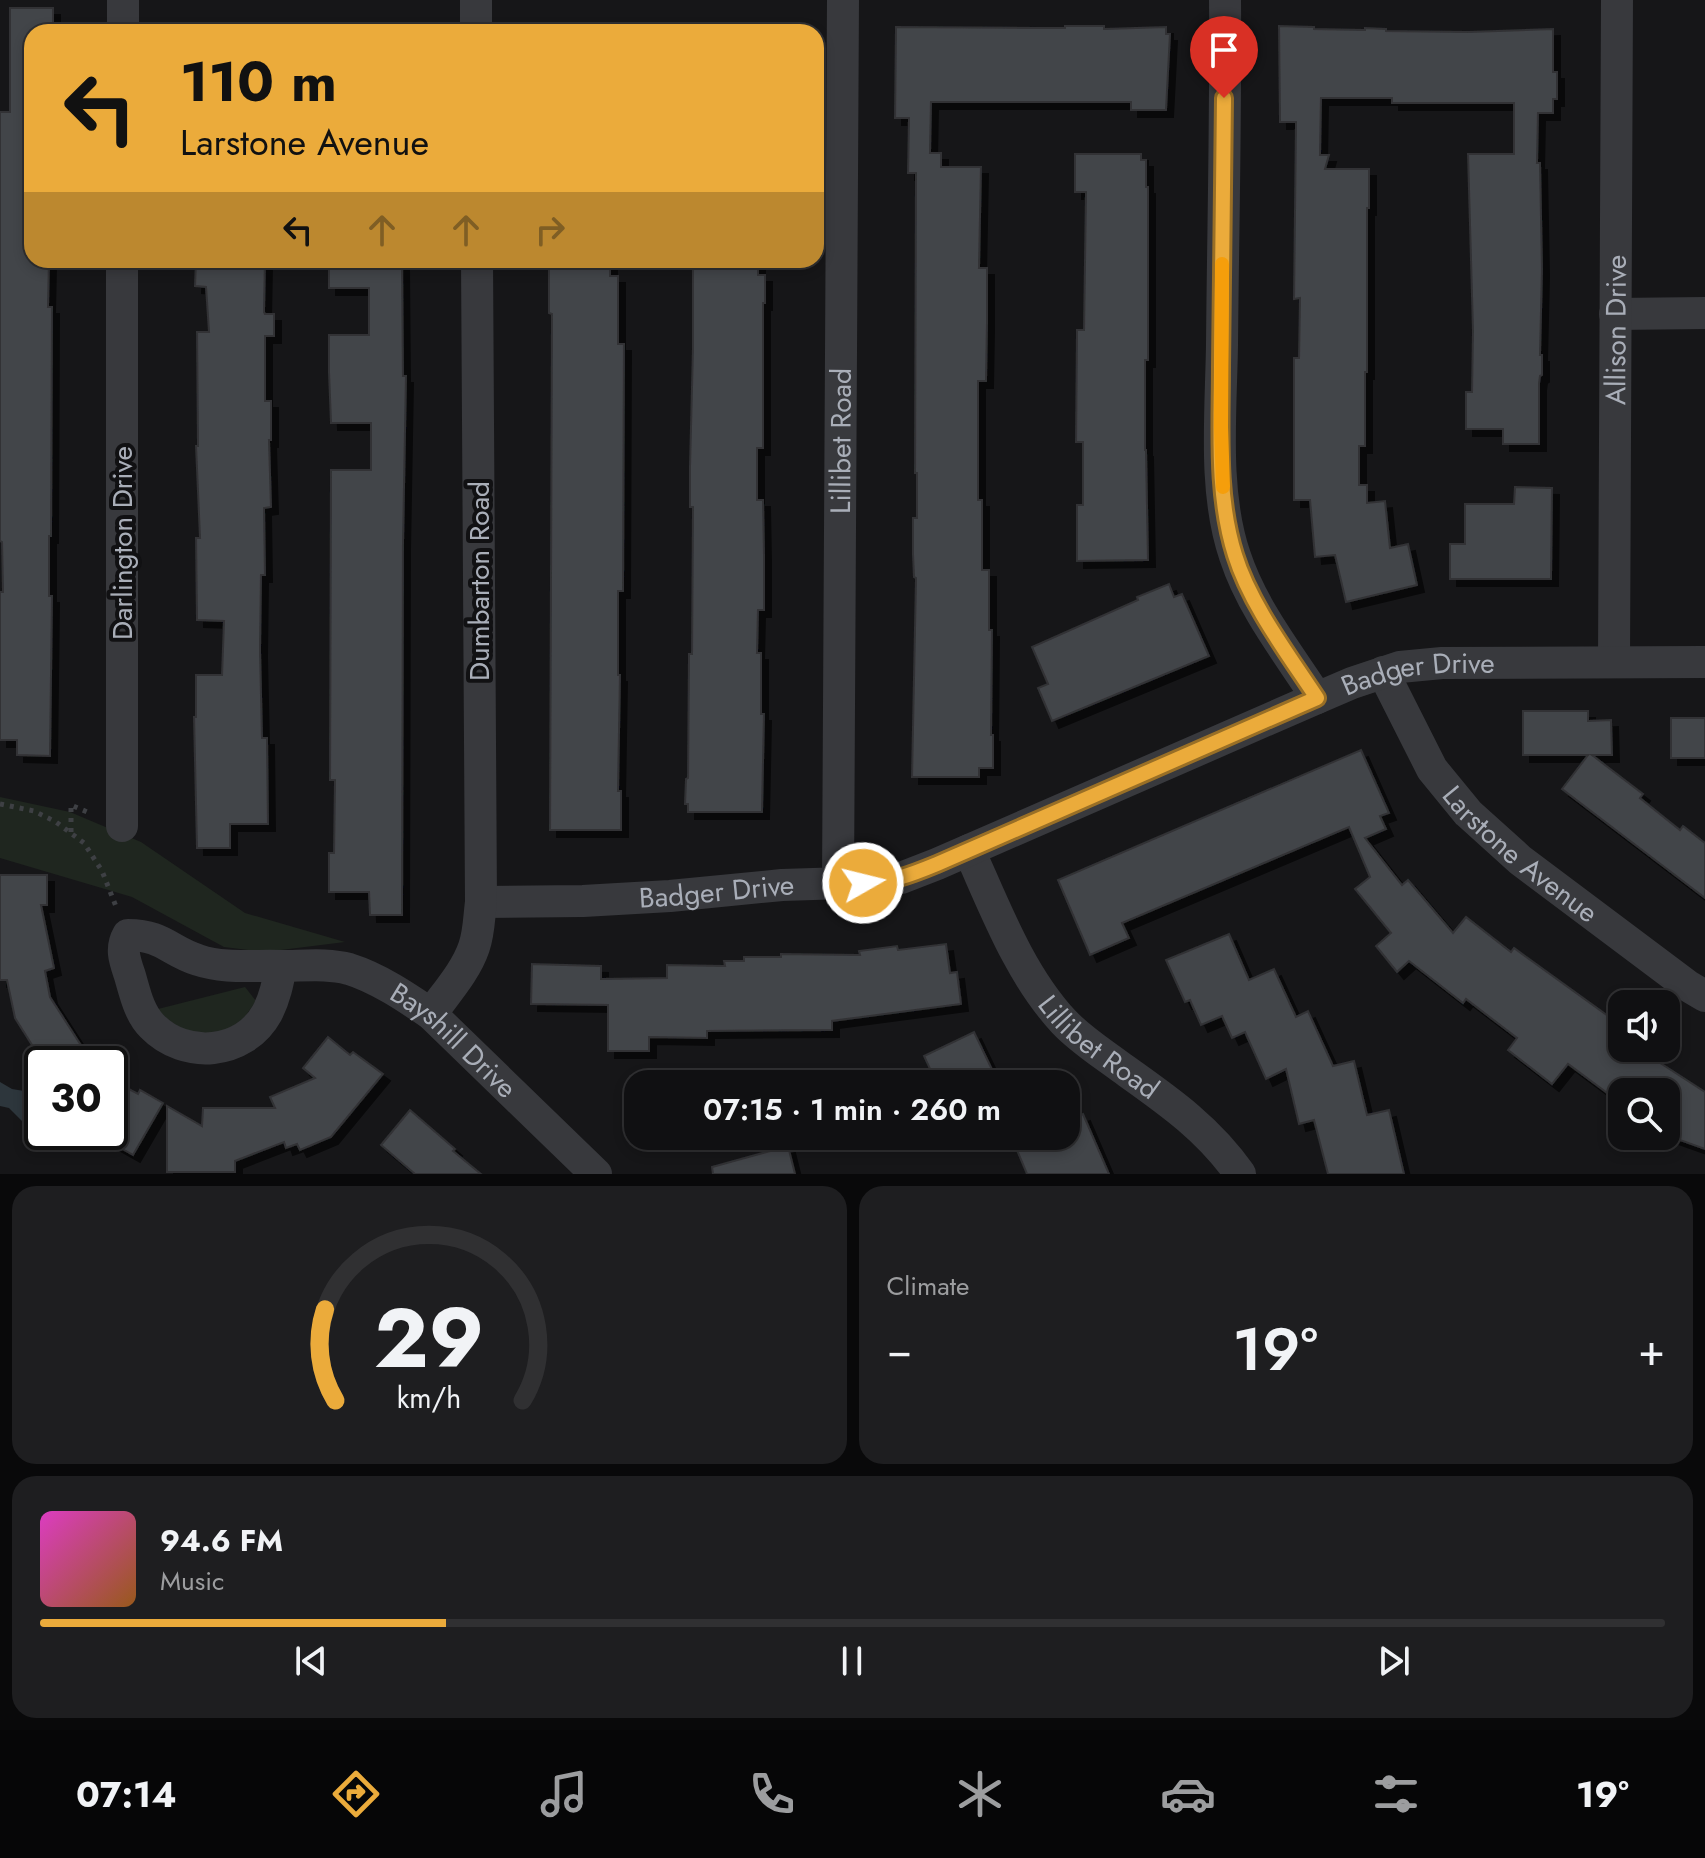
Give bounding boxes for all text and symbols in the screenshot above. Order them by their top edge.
pin [1190,16,1258,98]
icon: arrive [1202,28,1246,72]
text: 110 m [180,41,337,122]
icon: left [48,56,152,160]
text: Larstone Avenue [180,116,429,168]
icon: left [276,208,320,252]
icon: ahead [360,208,404,252]
icon: ahead [444,208,488,252]
icon: right [528,208,572,252]
street label: Allison Drive [1595,255,1637,405]
street label: Lillibet Road [820,368,862,514]
street label: Darlington Drive [102,446,143,640]
street label: Dumbarton Road [459,481,500,681]
street label: Badger Drive [1335,642,1495,706]
street label: Larstone Avenue [1432,777,1607,933]
position arrow [821,841,905,925]
street label: Badger Drive [638,865,795,919]
street label: Bayshill Drive [382,972,526,1108]
street label: Lillibet Road [1028,986,1168,1109]
map controls [1608,990,1680,1150]
button: sound [1608,990,1680,1062]
speed limit sign: 30 [24,1046,128,1150]
button: search [1608,1078,1680,1150]
text: 07:15 · 1 min · 260 m [703,1088,1001,1131]
text: Climate [887,1267,969,1305]
text: 29 [374,1278,484,1398]
text: 19° [1233,1306,1318,1393]
text: − [887,1318,912,1382]
text: + [1638,1318,1665,1382]
text: km/h [397,1377,462,1419]
text: 94.6 FM [160,1519,283,1562]
text: Music [160,1562,224,1600]
icon: previous [289,1639,333,1683]
icon: pause [830,1639,874,1683]
icon: next [1372,1639,1416,1683]
icon: directions [328,1766,384,1822]
icon: music [536,1766,592,1822]
icon: phone [744,1766,800,1822]
icon: climate [952,1766,1008,1822]
icon: car [1160,1766,1216,1822]
icon: filters [1368,1766,1424,1822]
text: 07:14 [76,1768,177,1820]
text: 19° [1576,1768,1629,1820]

